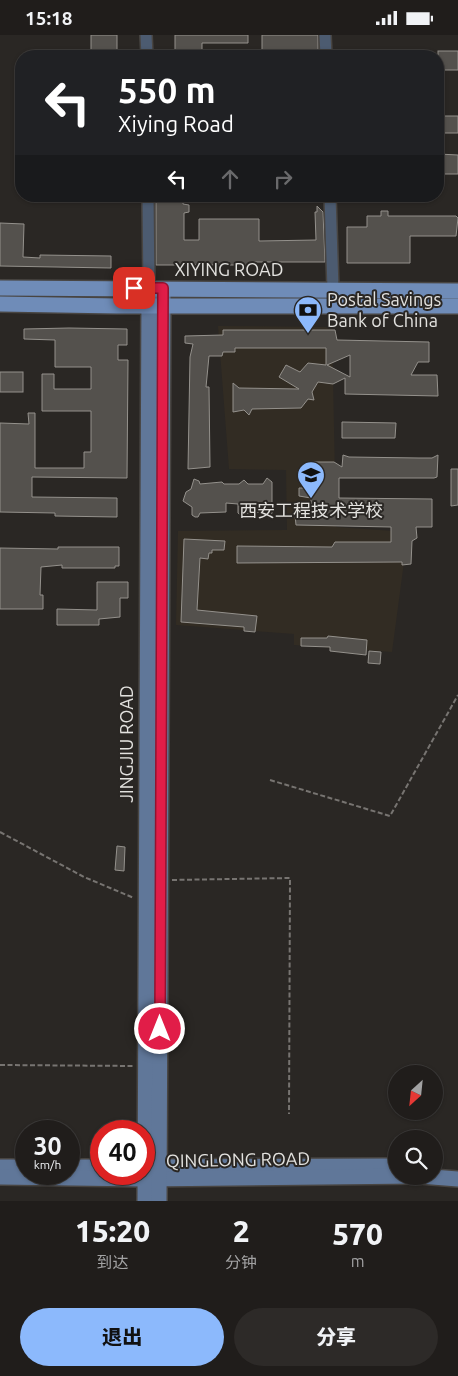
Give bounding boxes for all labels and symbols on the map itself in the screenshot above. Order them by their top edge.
street label: XIYING ROAD [174,259,284,279]
pin [113,267,155,309]
place label: Postal Savings Bank of China [327,289,442,330]
bank icon: Postal Savings Bank of China [293,295,323,334]
school or university icon: 西安工程技术学校 [296,460,326,499]
place label: 西安工程技术学校 [239,500,383,520]
street label: JINGJIU ROAD [116,685,136,803]
position arrow [133,1002,185,1054]
north arrow [388,1065,442,1120]
speed limit sign: 40 [90,1120,155,1185]
street label: QINGLONG ROAD [166,1148,310,1171]

